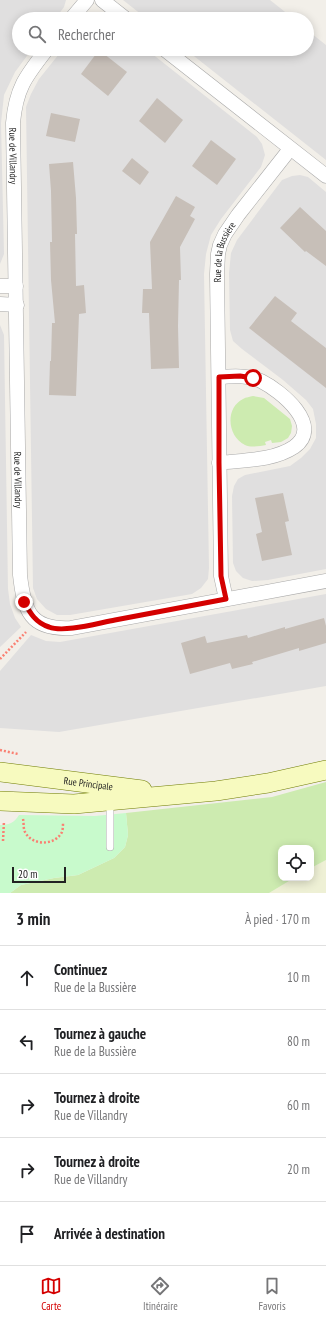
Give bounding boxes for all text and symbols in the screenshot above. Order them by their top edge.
search box [12,12,314,56]
icon: search [26,23,48,45]
text: Rechercher [58,25,115,44]
street label: Rue de Villandry [7,128,20,185]
street label: Rue de la Bussière [210,219,238,282]
route start [244,369,262,387]
street label: Rue de Villandry [12,452,25,508]
route end [15,593,33,611]
street label: Rue Principale [63,774,114,793]
map controls [278,845,314,881]
button: locate [278,845,314,881]
scale bar [12,865,66,884]
text: 20 m [18,867,37,881]
text: 3 min [16,908,50,930]
text: À pied · 170 m [245,911,310,928]
text: Continuez [54,960,107,979]
icon: ahead [16,967,38,989]
text: 10 m [287,969,310,986]
text: Rue de la Bussière [54,979,136,996]
text: Tournez à gauche [54,1024,146,1043]
icon: left [16,1031,38,1053]
text: 80 m [287,1033,310,1050]
text: Rue de la Bussière [54,1043,136,1060]
text: Tournez à droite [54,1088,140,1107]
icon: right [16,1095,38,1117]
text: 60 m [287,1097,310,1114]
text: Rue de Villandry [54,1107,127,1124]
text: Tournez à droite [54,1152,140,1171]
icon: right [16,1159,38,1181]
text: 20 m [287,1161,310,1178]
text: Rue de Villandry [54,1171,127,1188]
icon: arrive [16,1223,38,1245]
text: Arrivée à destination [54,1224,165,1243]
tab: Carte [40,1275,62,1313]
tab: Itinéraire [143,1275,178,1313]
tab: Favoris [259,1275,286,1313]

